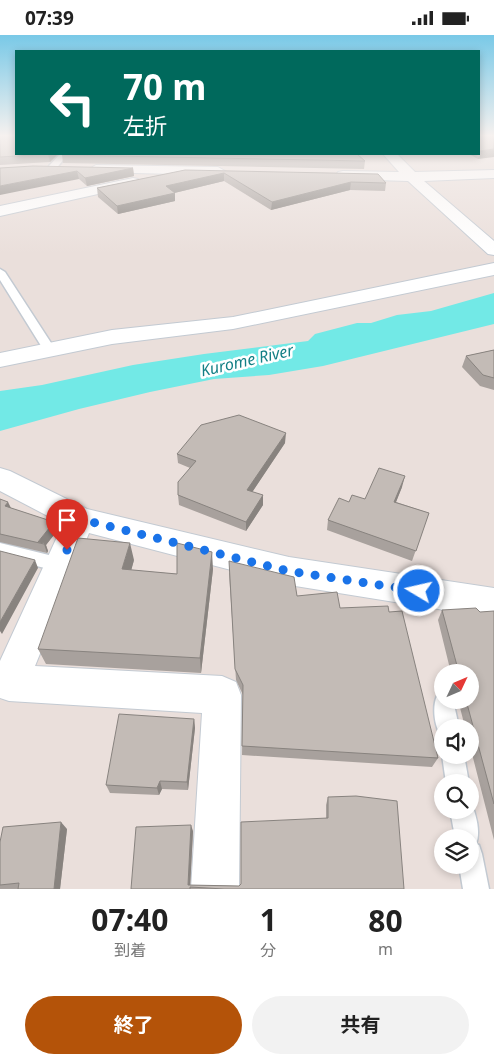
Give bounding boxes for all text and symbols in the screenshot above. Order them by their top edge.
text: 07:39 [25,5,74,31]
text: 70 m [123,63,206,110]
icon: left [40,70,105,135]
text: 左折 [123,110,167,140]
water label: Kurome River [198,339,296,381]
pin [46,499,88,550]
icon: arrive [53,506,81,534]
position arrow [392,564,444,616]
north arrow [434,664,479,709]
map controls [434,664,479,874]
button: sound [434,719,479,764]
button: search [434,774,479,819]
button: layers [434,829,479,874]
text: 07:40 [91,899,168,940]
text: 1 [260,899,277,940]
text: 80 [368,900,403,941]
text: m [378,938,393,960]
text: 到着 [114,939,146,961]
text: 分 [260,939,276,961]
button: 終了 [25,996,242,1054]
button: 共有 [252,996,469,1054]

